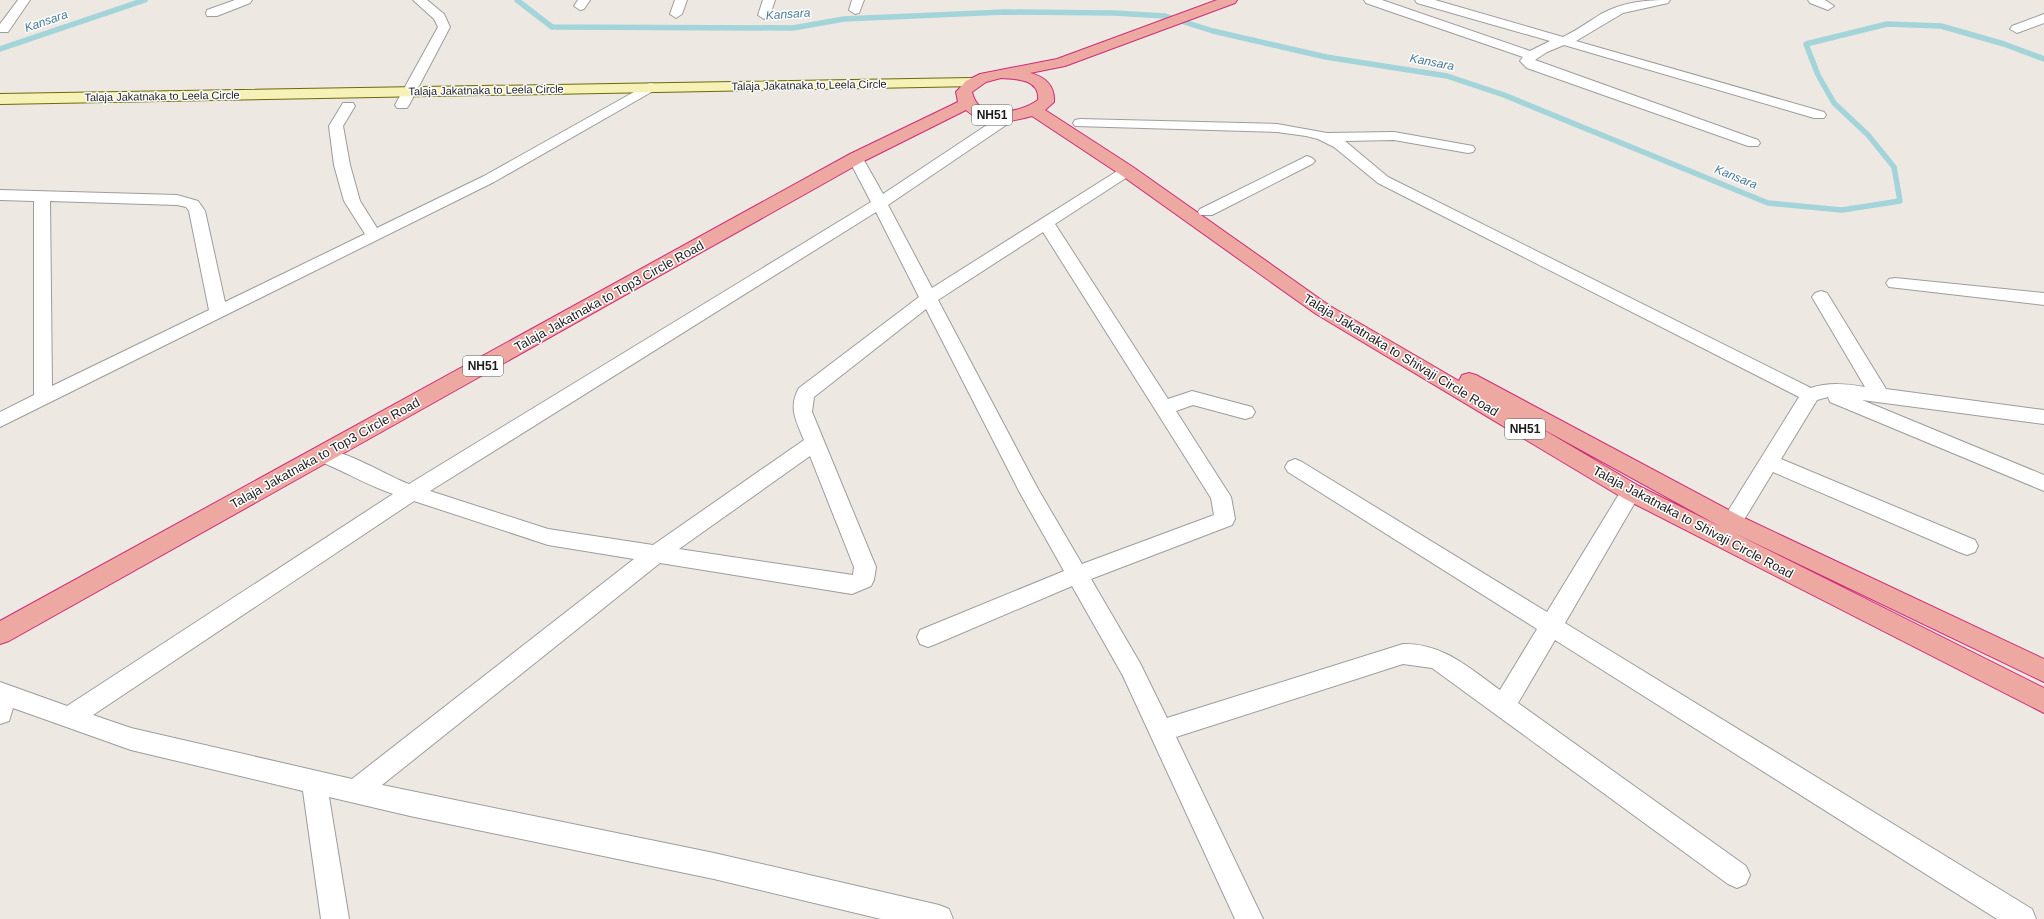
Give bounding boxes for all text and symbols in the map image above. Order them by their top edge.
water label: Kansara [765,5,811,23]
water label: Kansara [23,7,70,35]
water label: Kansara [1409,51,1456,73]
street label: Talaja Jakatnaka to Leela Circle [731,78,887,92]
street label: Talaja Jakatnaka to Leela Circle [408,83,564,97]
street label: Talaja Jakatnaka to Leela Circle [84,89,240,103]
road number: NH51 [972,105,1012,125]
water label: Kansara [1713,162,1760,192]
street label: Talaja Jakatnaka to Top3 Circle Road [512,237,706,355]
street label: Talaja Jakatnaka to Shivaji Circle Road [1301,291,1501,419]
road number: NH51 [463,356,503,376]
street label: Talaja Jakatnaka to Top3 Circle Road [228,394,422,512]
road number: NH51 [1505,419,1545,439]
street label: Talaja Jakatnaka to Shivaji Circle Road [1590,463,1796,581]

